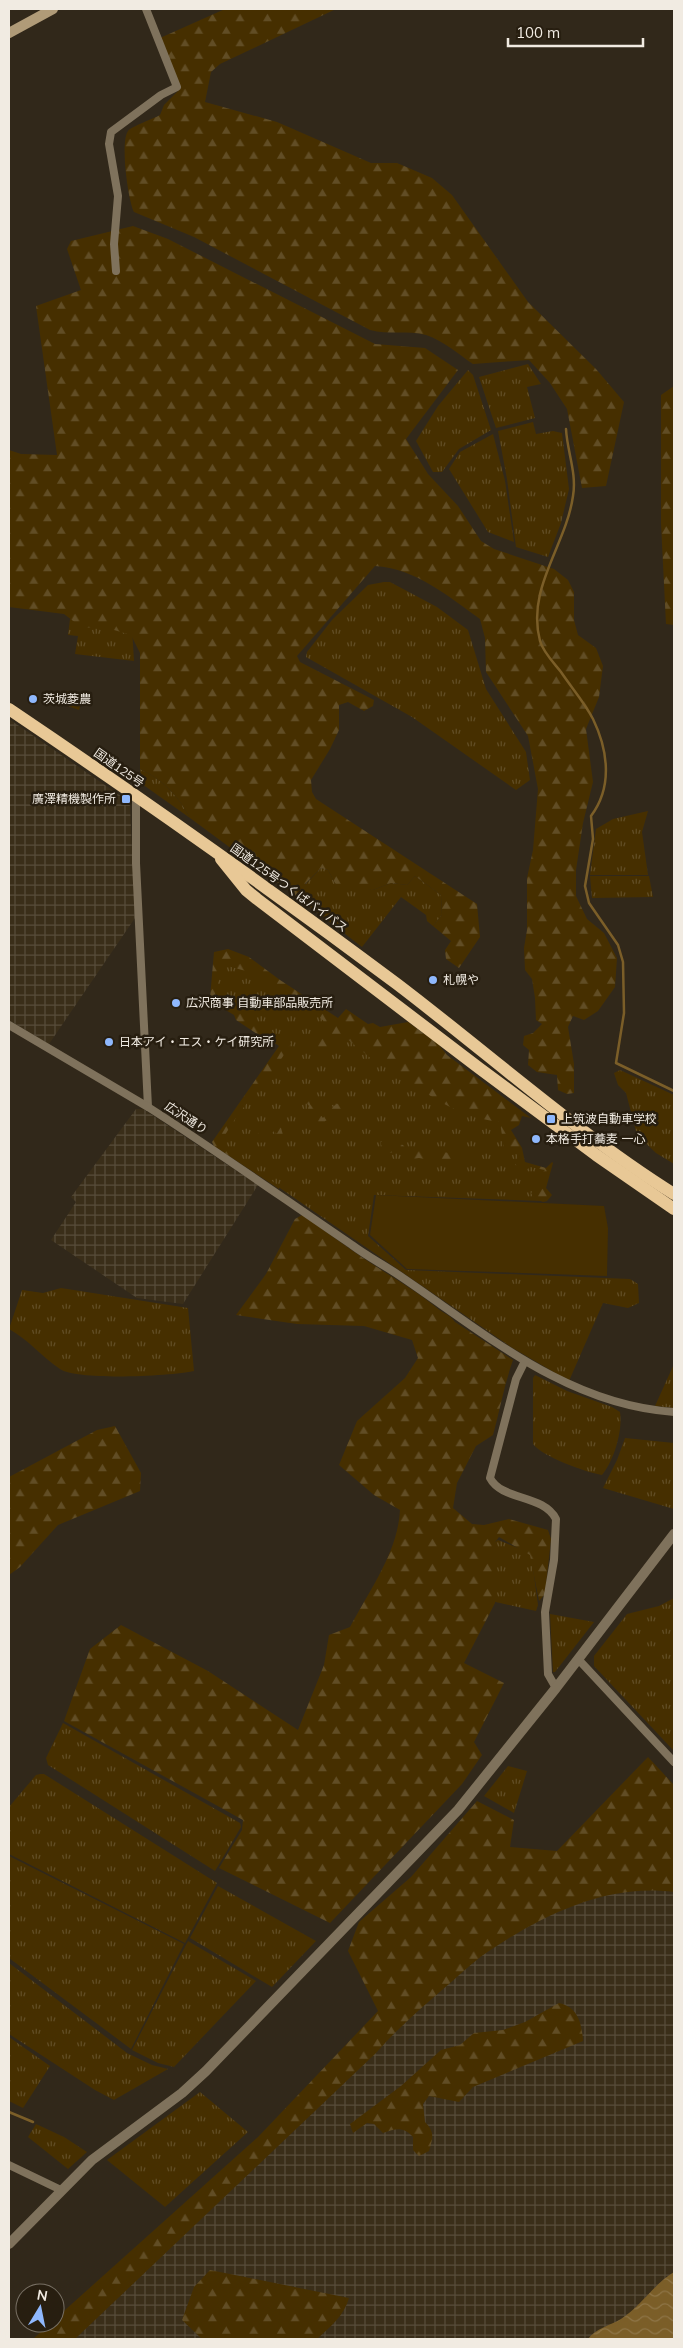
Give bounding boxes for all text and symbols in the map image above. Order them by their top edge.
scale bar [508,15,643,47]
text: 100 m [516,23,560,42]
place label: 茨城菱農 [43,691,91,706]
marker: 茨城菱農 [27,693,39,705]
street label: 国道125号 [91,745,147,790]
place label: 廣澤精機製作所 [32,791,116,806]
marker: 廣澤精機製作所 [120,793,132,805]
street label: 国道125号つくばバイパス [228,840,351,935]
place label: 札幌や [443,972,479,987]
marker: 札幌や [427,974,439,986]
place label: 広沢商事 自動車部品販売所 [186,995,333,1010]
marker: 広沢商事 自動車部品販売所 [170,997,182,1009]
place label: 日本アイ・エス・ケイ研究所 [119,1034,274,1049]
marker: 日本アイ・エス・ケイ研究所 [103,1036,115,1048]
street label: 広沢通り [162,1098,210,1137]
place label: 上筑波自動車学校 [561,1111,657,1126]
marker: 上筑波自動車学校 [545,1113,557,1125]
place label: 本格手打蕎麦 一心 [546,1131,645,1146]
marker: 本格手打蕎麦 一心 [530,1133,542,1145]
north arrow [15,2283,65,2333]
text: N [35,2285,49,2305]

